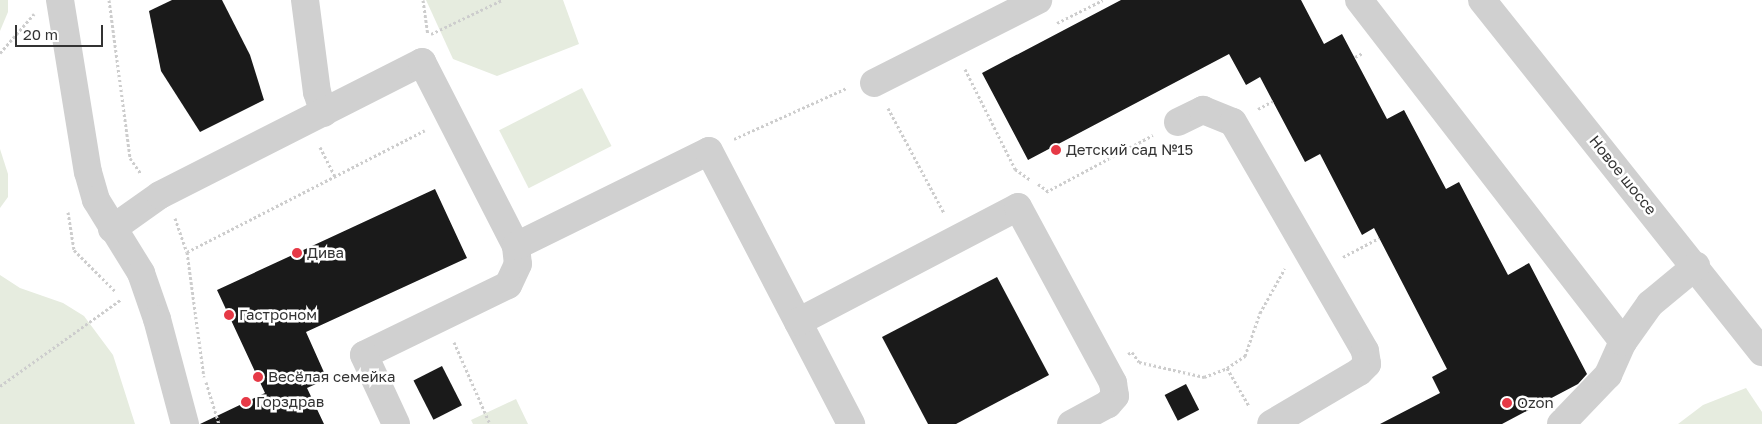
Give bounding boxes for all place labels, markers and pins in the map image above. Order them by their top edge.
place label: Детский сад №15 [1066,141,1193,159]
marker: Детский сад №15 [1050,144,1062,156]
place label: Дива [307,244,344,262]
marker: Дива [291,247,303,259]
place label: Гастроном [239,306,317,324]
marker: Гастроном [223,309,235,321]
place label: Весёлая семейка [268,368,395,386]
marker: Весёлая семейка [252,371,264,383]
place label: Горздрав [256,393,324,411]
place label: Ozon [1517,394,1554,412]
marker: Горздрав [240,396,252,408]
marker: Ozon [1501,397,1513,409]

